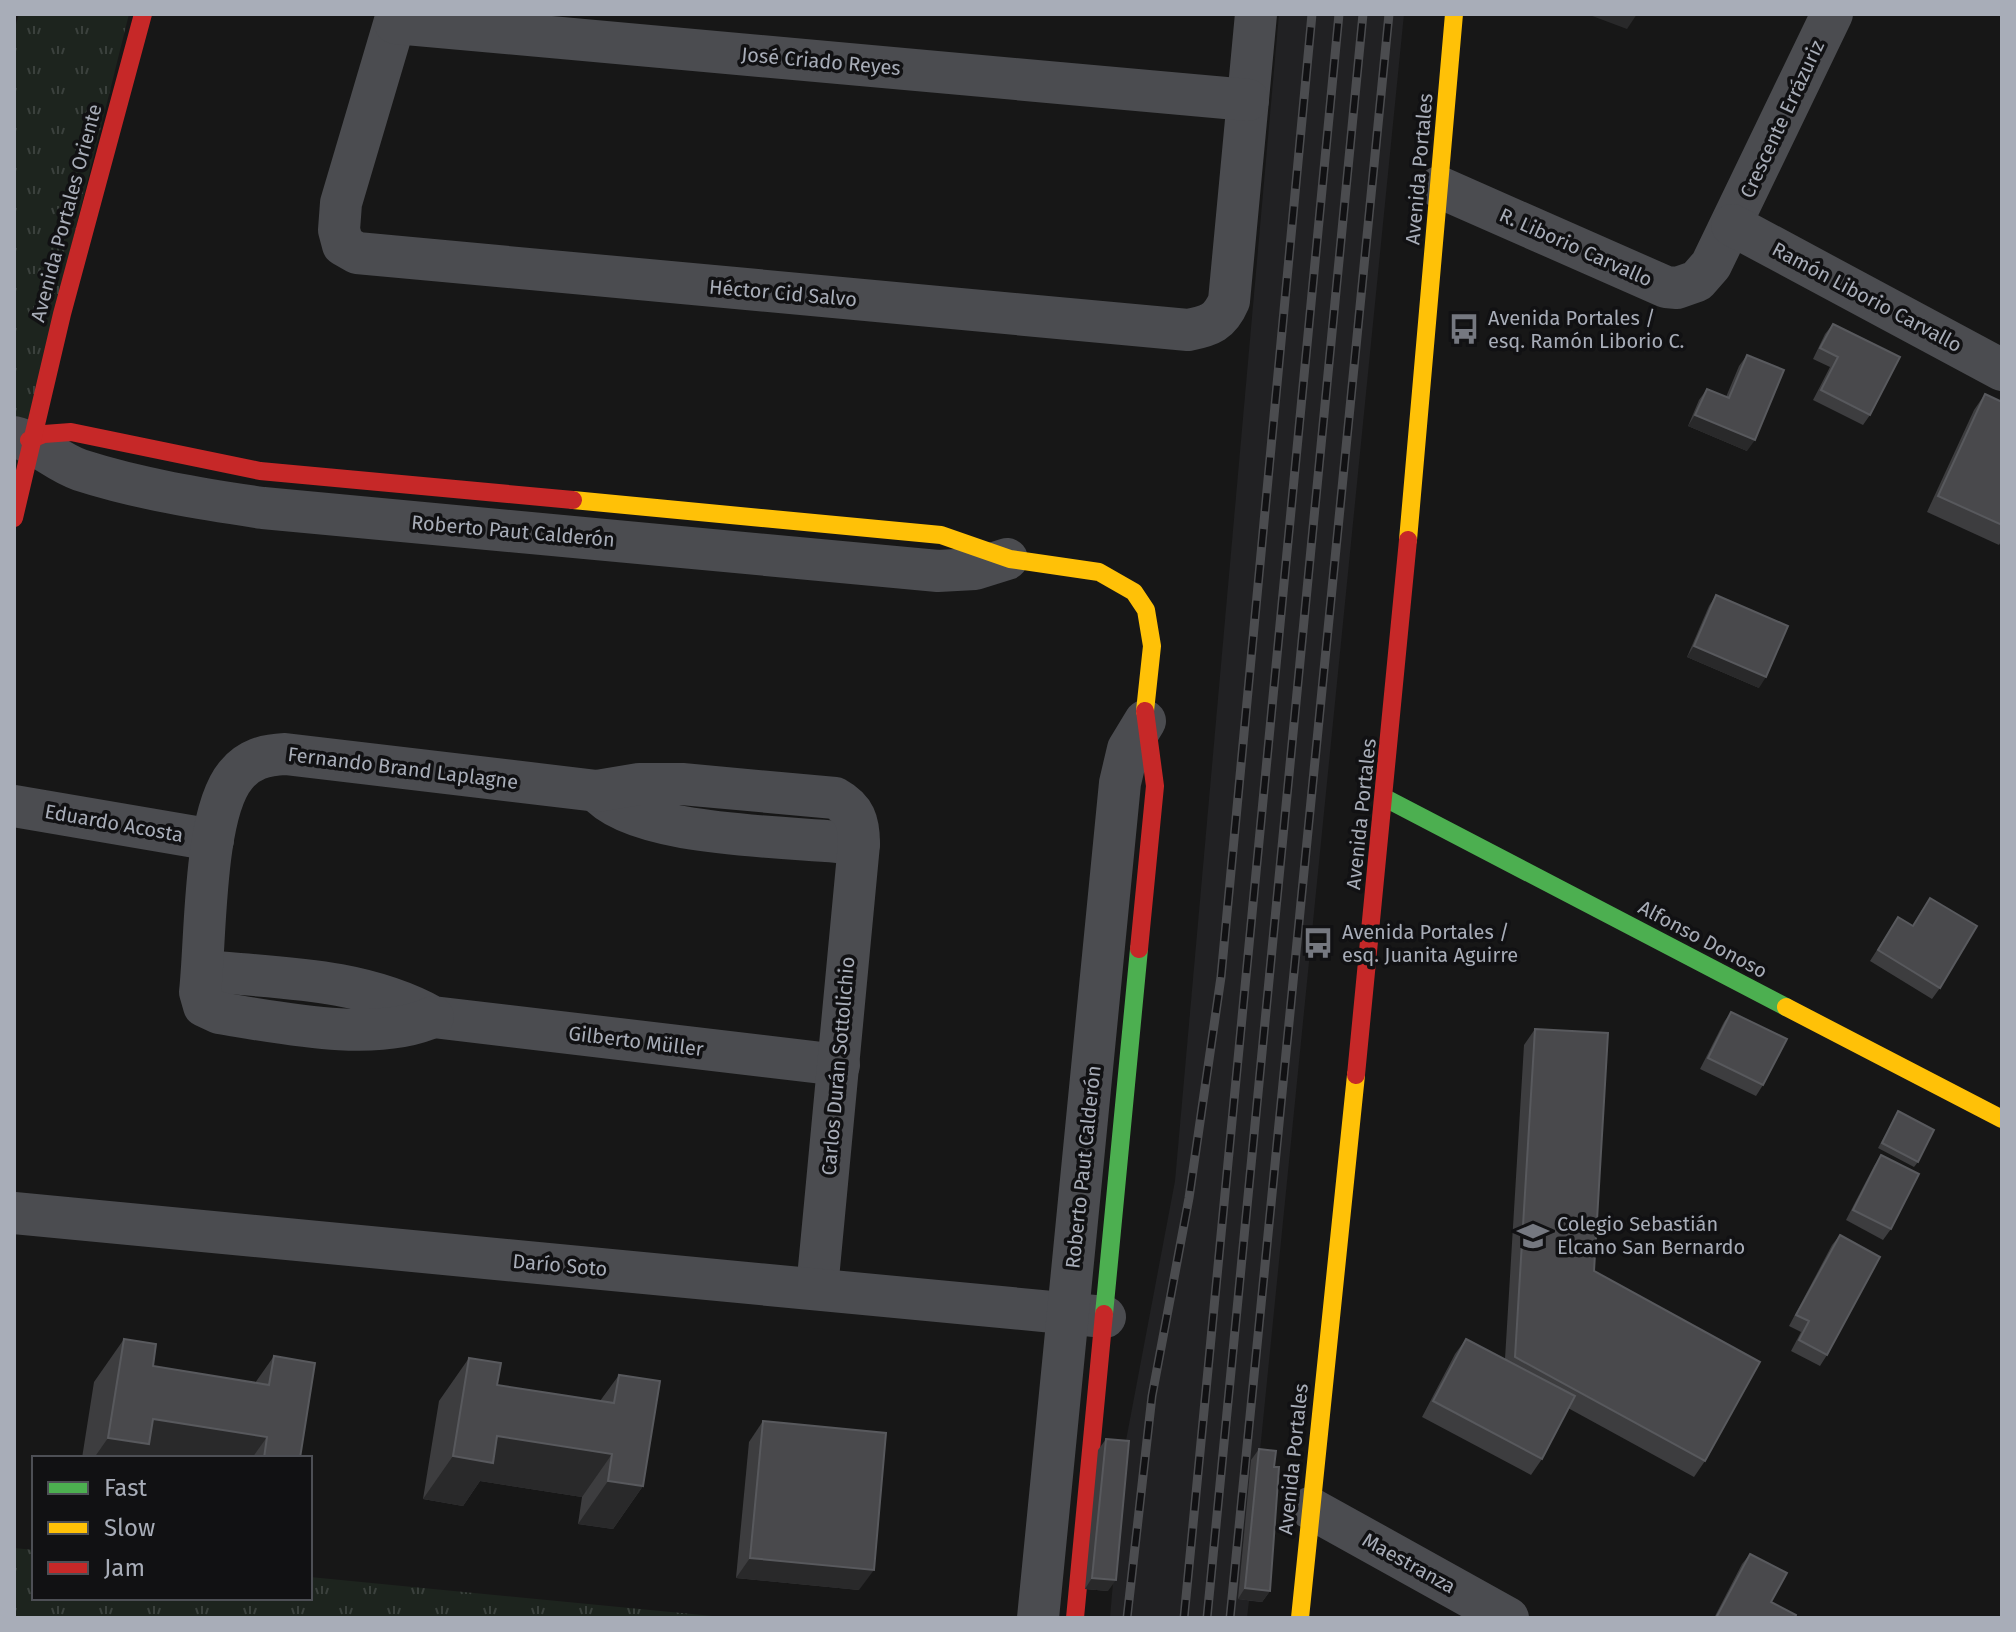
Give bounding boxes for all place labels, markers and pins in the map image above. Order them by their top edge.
place label: Avenida Portales / esq. Ramón Liborio C. [1488,306,1684,353]
bus stop icon: Avenida Portales / esq. Ramón Liborio C. [1447,312,1481,346]
place label: Avenida Portales / esq. Juanita Aguirre [1342,920,1518,967]
bus stop icon: Avenida Portales / esq. Juanita Aguirre [1301,926,1335,960]
place label: Colegio Sebastián Elcano San Bernardo [1557,1212,1745,1259]
school or university icon: Colegio Sebastián Elcano San Bernardo [1516,1219,1550,1253]

